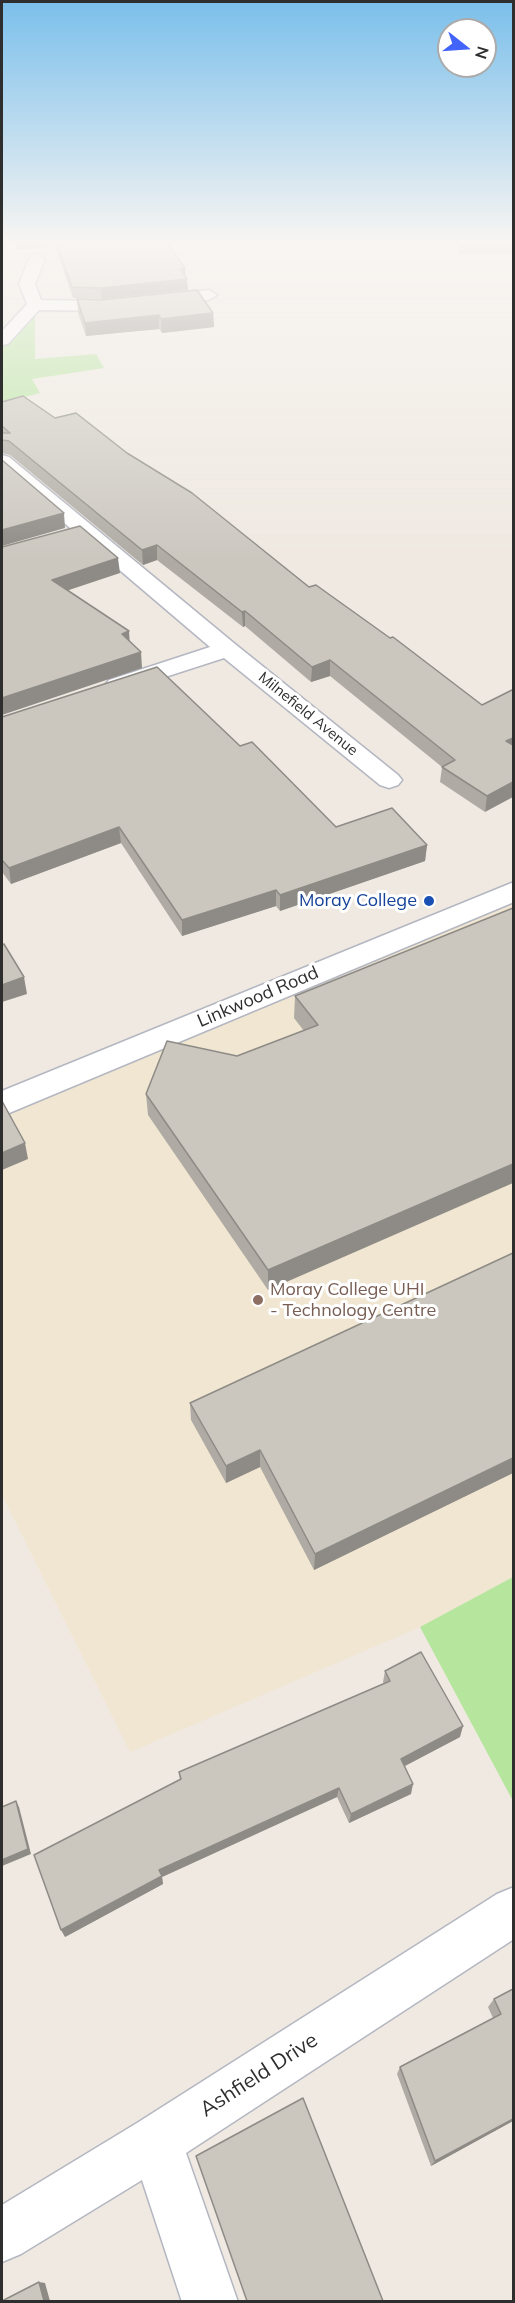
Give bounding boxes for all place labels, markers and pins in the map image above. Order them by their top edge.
place label: Moray College [299,890,417,912]
marker: Moray College [422,894,436,908]
place label: Moray College UHI - Technology Centre [270,1279,436,1322]
marker: Moray College UHI - Technology Centre [251,1293,265,1307]

